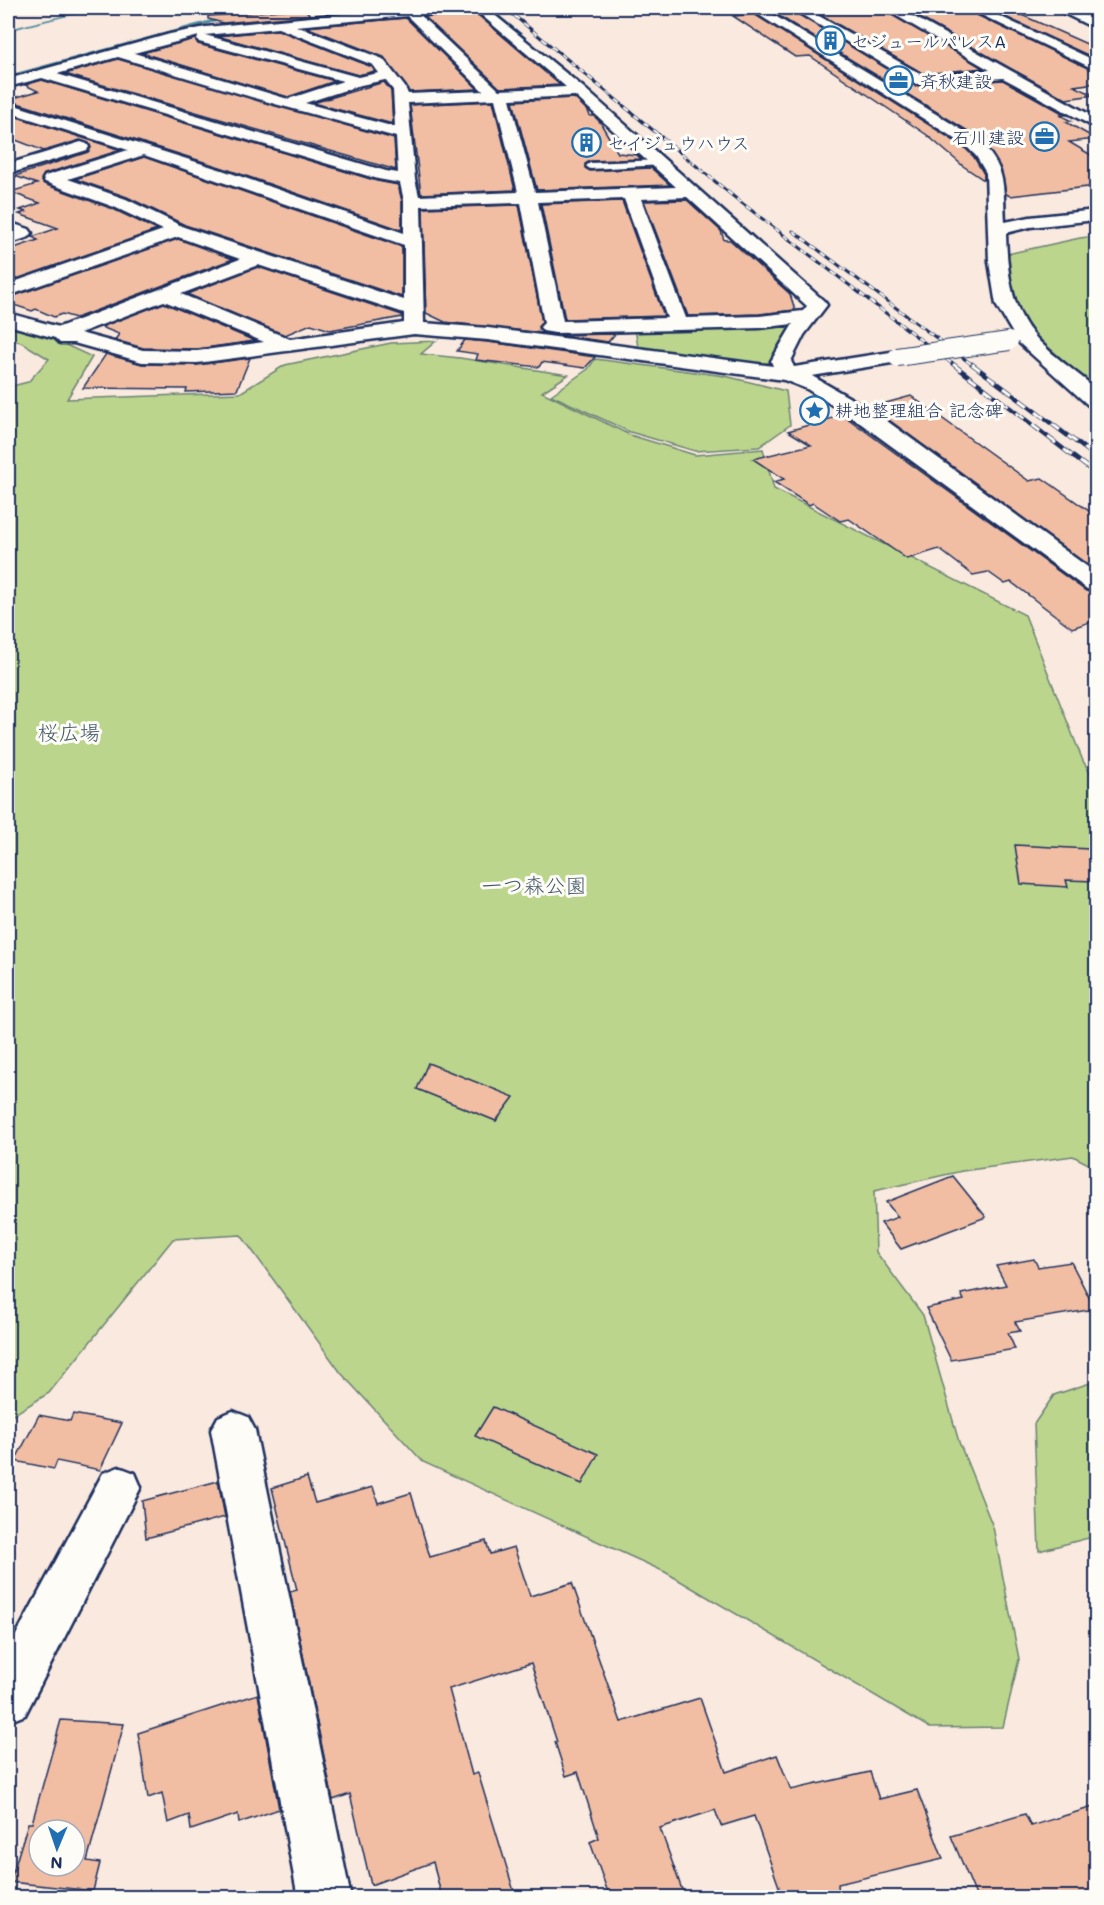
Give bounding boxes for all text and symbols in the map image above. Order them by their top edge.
building icon: セジュールパレスA [814,25,846,57]
place label: セジュールパレスA [851,29,1006,53]
office icon: 斉秋建設 [883,65,915,97]
place label: 斉秋建設 [920,69,992,93]
office icon: 石川建設 [1029,121,1061,153]
place label: 石川建設 [952,125,1024,149]
building icon: セイジュウハウス [570,127,602,159]
place label: セイジュウハウス [607,131,750,155]
place icon: 耕地整理組合 記念碑 [798,394,830,426]
place label: 耕地整理組合 記念碑 [835,398,1003,422]
park label: 桜広場 [38,718,101,745]
park label: 一つ森公園 [482,871,587,898]
north arrow [27,1818,87,1878]
text: N [50,1853,63,1874]

